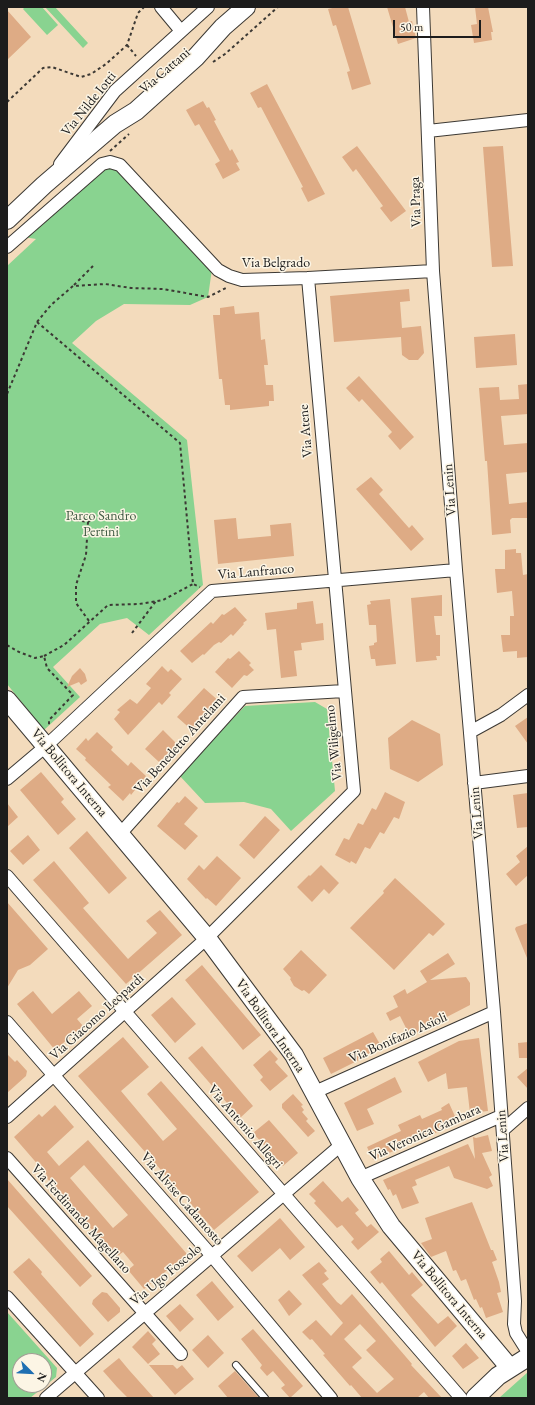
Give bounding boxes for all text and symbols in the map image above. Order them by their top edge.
scale bar [395,12,483,38]
text: 50 m [400,19,423,35]
street label: Via Cattani [136,44,194,98]
street label: Via Nilde Iotti [58,68,120,140]
street label: Via Praga [407,176,425,228]
street label: Via Belgrado [242,255,310,271]
street label: Via Atene [295,404,317,458]
street label: Via Lenin [440,463,460,517]
park label: Parco Sandro Pertini [66,508,136,540]
street label: Via Lanfranco [217,560,295,584]
street label: Via Benedetto Antelami [131,691,229,797]
street label: Via Wiligelmo [322,704,346,782]
street label: Via Bollitora Interna [27,725,111,821]
street label: Via Lenin [466,786,488,840]
street label: Via Giacomo Leopardi [46,970,148,1064]
street label: Via Bollitora Interna [232,976,308,1076]
street label: Via Bonifazio Asioli [346,1009,450,1067]
street label: Via Antonio Allegri [204,1082,286,1172]
street label: Via Veronica Gambara [367,1101,483,1165]
street label: Via Lenin [493,1109,513,1163]
street label: Via Alvise Cadamosto [137,1149,227,1249]
street label: Via Ferdinando Magellano [27,1161,135,1277]
street label: Via Ugo Foscolo [127,1240,205,1310]
street label: Via Bollitora Interna [407,1247,491,1343]
north arrow [12,1353,52,1393]
text: N [34,1371,50,1384]

